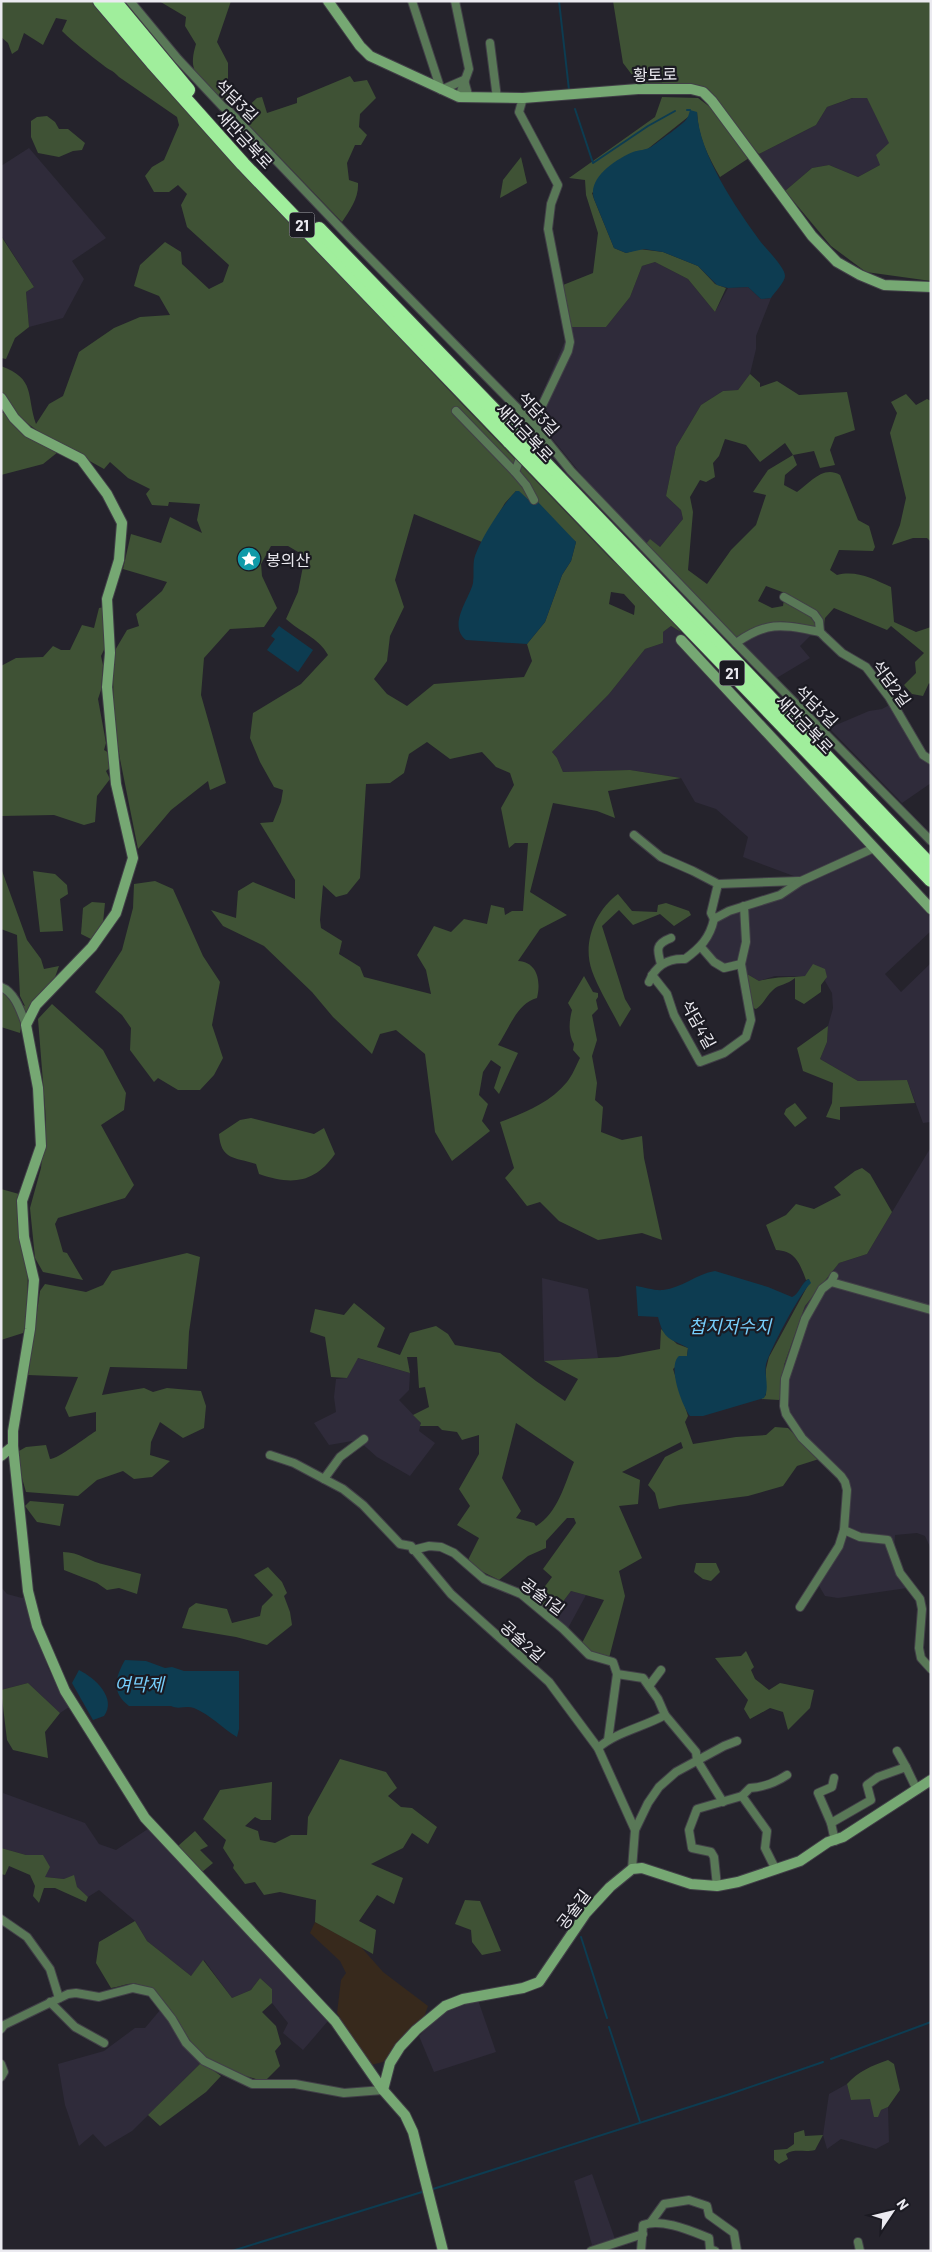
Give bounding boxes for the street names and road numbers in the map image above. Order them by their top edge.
street label: 황토로 [633,64,678,84]
street label: 석담3길 [212,75,262,125]
street label: 새만금북로 [213,106,277,173]
road number: 21 [290,212,314,238]
street label: 석담3길 [514,387,564,439]
street label: 새만금북로 [493,399,558,465]
street label: 석담2길 [869,656,915,710]
road number: 21 [720,660,744,686]
street label: 석담3길 [792,681,842,731]
street label: 새만금북로 [773,691,838,757]
street label: 석담4길 [678,996,720,1052]
street label: 공술1길 [517,1573,569,1619]
street label: 공술2길 [497,1616,549,1666]
street label: 공술길 [552,1886,594,1932]

